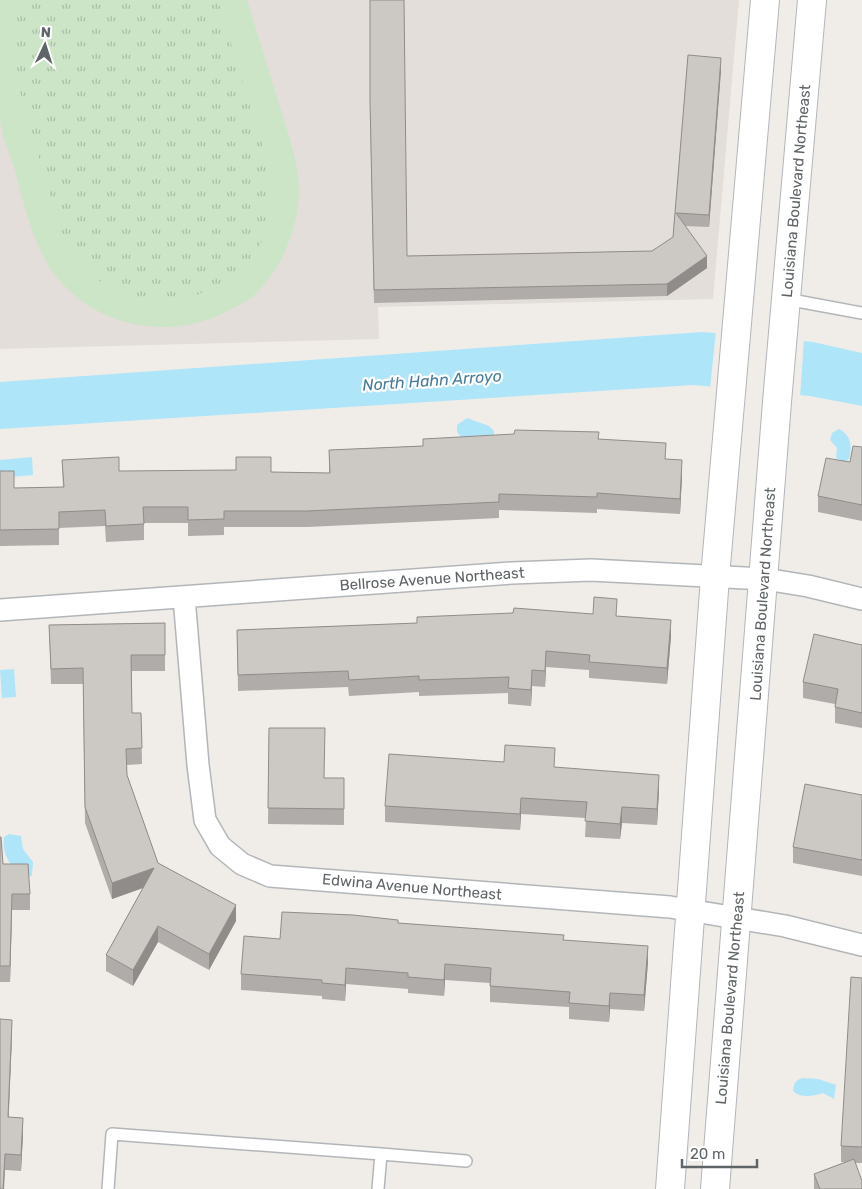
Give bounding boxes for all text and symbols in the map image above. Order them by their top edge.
north arrow [20,20,70,70]
text: N [40,24,51,41]
street label: Louisiana Boulevard Northeast [778,84,814,298]
water label: North Hahn Arroyo [362,366,502,395]
street label: Louisiana Boulevard Northeast [747,487,779,701]
street label: Bellrose Avenue Northeast [339,564,525,594]
street label: Edwina Avenue Northeast [321,870,503,904]
street label: Louisiana Boulevard Northeast [712,891,748,1105]
scale bar [682,1136,757,1168]
text: 20 m [690,1145,725,1163]

